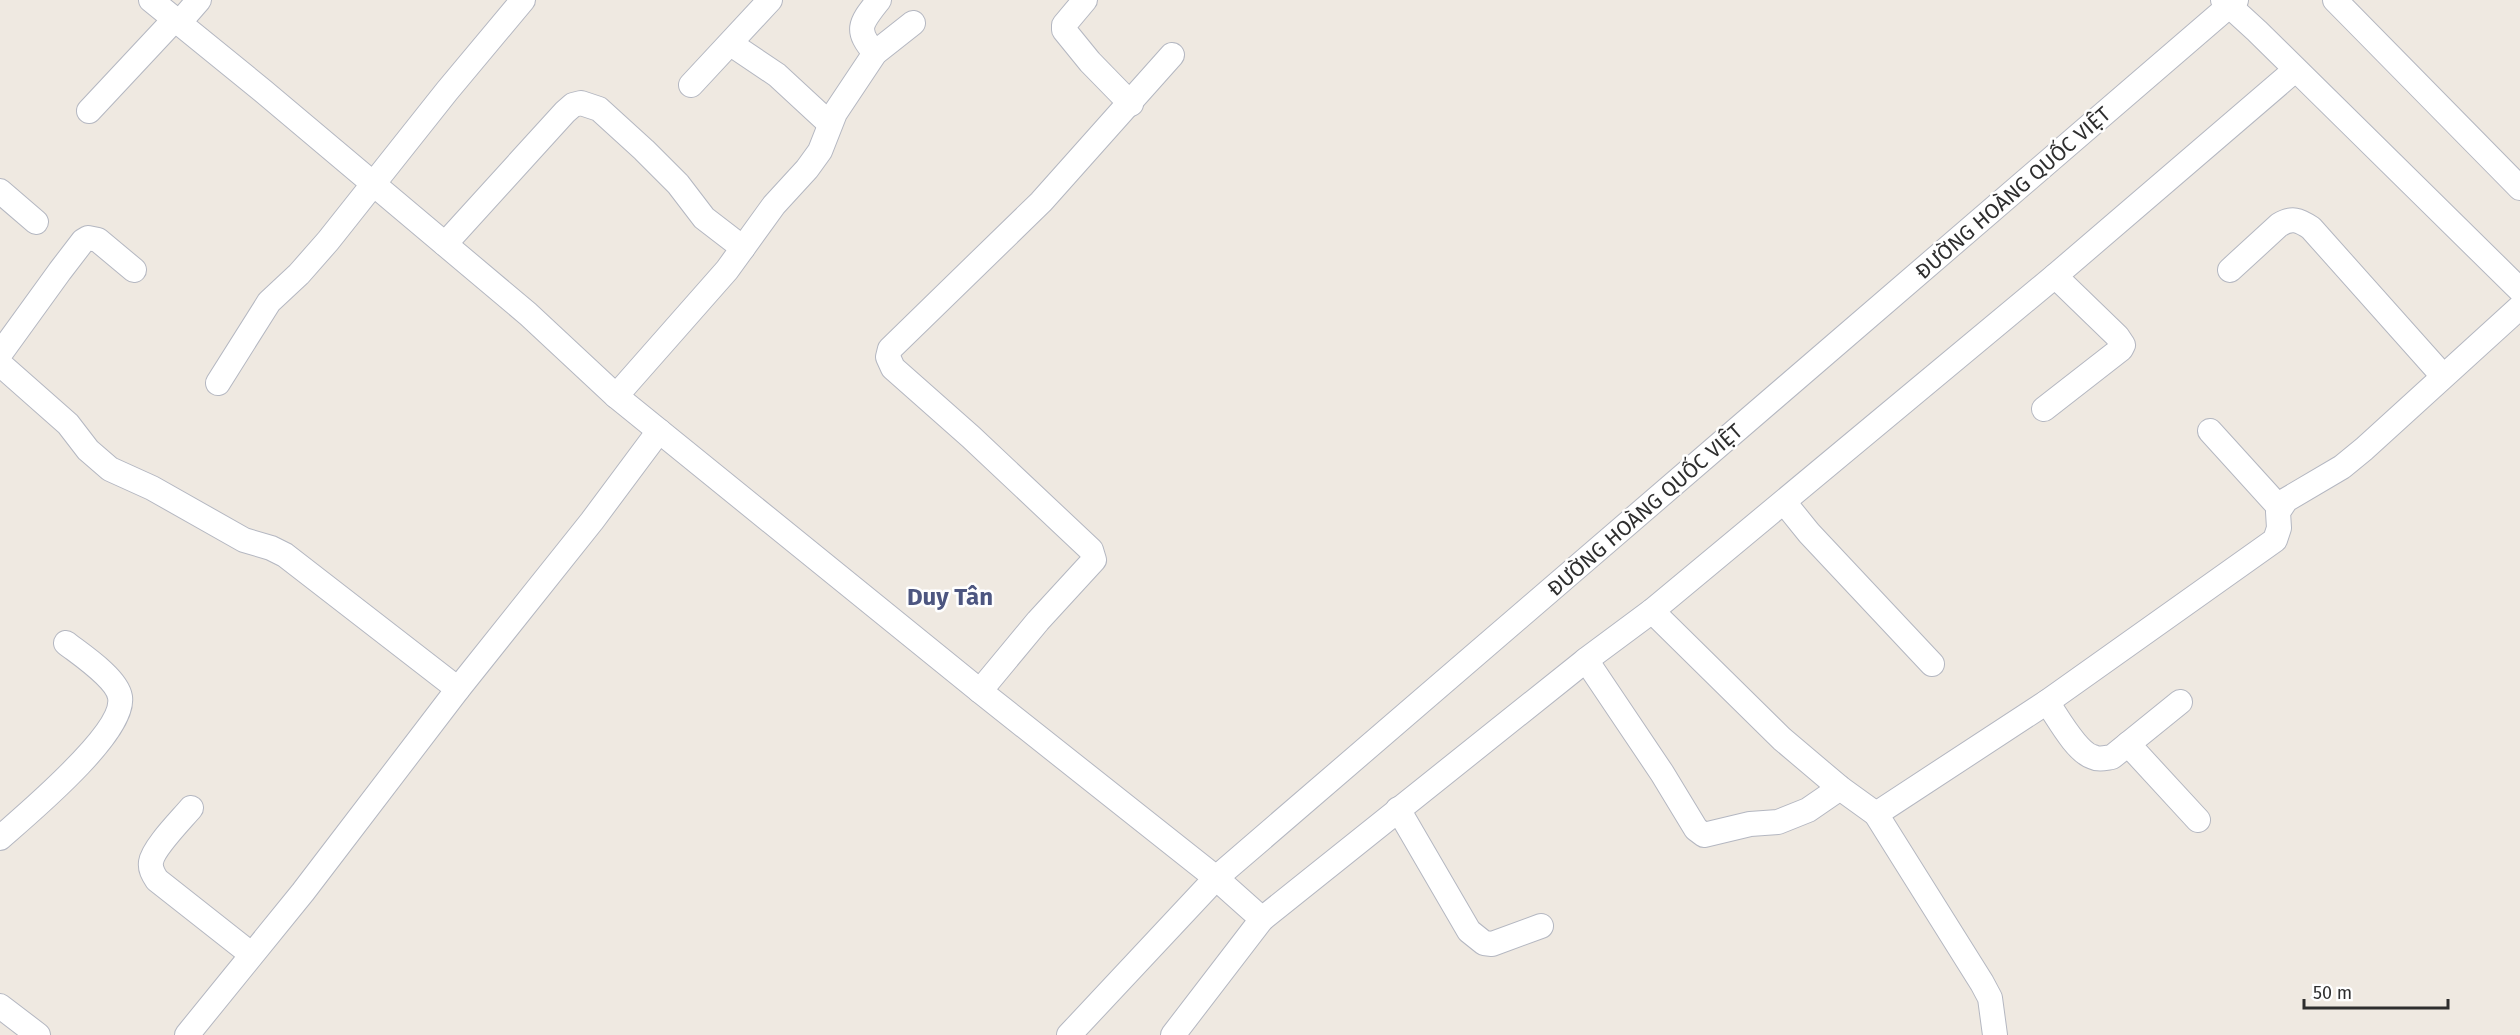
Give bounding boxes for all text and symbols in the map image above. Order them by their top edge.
street label: ĐƯỜNG HOÀNG QUỐC VIỆT [1909,100,2116,285]
street label: ĐƯỜNG HOÀNG QUỐC VIỆT [1541,417,1748,602]
district label: Duy Tân [907,583,993,611]
scale bar [2304,972,2448,1010]
text: 50 m [2313,982,2352,1004]

